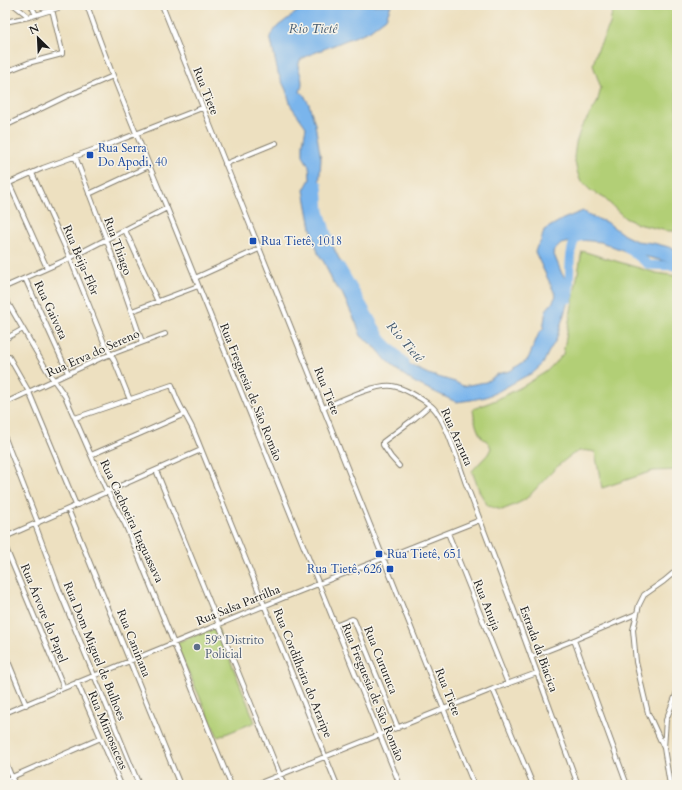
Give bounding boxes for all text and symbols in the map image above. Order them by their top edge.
north arrow [18,18,58,58]
text: N [27,20,42,38]
water label: Rio Tietê [289,20,338,38]
street label: Rua Tiete [189,65,223,117]
place label: Rua Serra Do Apodi, 40 [98,140,167,170]
marker: Rua Serra Do Apodi, 40 [85,150,95,160]
street label: Rua Thiago [100,215,136,278]
street label: Rua Beija-Flôr [59,222,103,298]
place label: Rua Tietê, 1018 [261,233,342,249]
marker: Rua Tietê, 1018 [248,236,258,246]
street label: Rua Gaivota [30,278,72,343]
water label: Rio Tietê [382,318,428,367]
street label: Rua Freguesia de São Romão [216,321,286,464]
street label: Rua Erva do Sereno [44,325,143,381]
street label: Rua Tiete [310,365,344,417]
street label: Rua Araruta [437,406,477,469]
street label: Rua Cachoeira Itaguassava [96,457,168,586]
place label: Rua Tietê, 651 [387,546,462,562]
marker: Rua Tietê, 651 [374,549,384,559]
street label: Rua Árvore do Papel [17,561,72,665]
place label: Rua Tietê, 626 [307,561,382,577]
marker: Rua Tietê, 626 [385,564,395,574]
street label: Rua Anuja [470,577,505,634]
street label: Rua Dom Miguel de Bulhoes [60,579,130,723]
street label: Rua Salsa Parrilha [194,581,283,629]
street label: Estrada da Biacica [516,604,562,695]
street label: Rua Cordilheira do Araripe [270,606,336,740]
street label: Rua Caninana [113,607,155,680]
street label: Rua Freguesia de São Romão [338,621,408,764]
street label: Rua Cururuca [360,624,402,697]
place label: 59º Distrito Policial [205,632,264,662]
marker: 59º Distrito Policial [192,642,202,652]
street label: Rua Tiete [431,666,465,718]
street label: Rua Mimosaceas [84,688,132,772]

